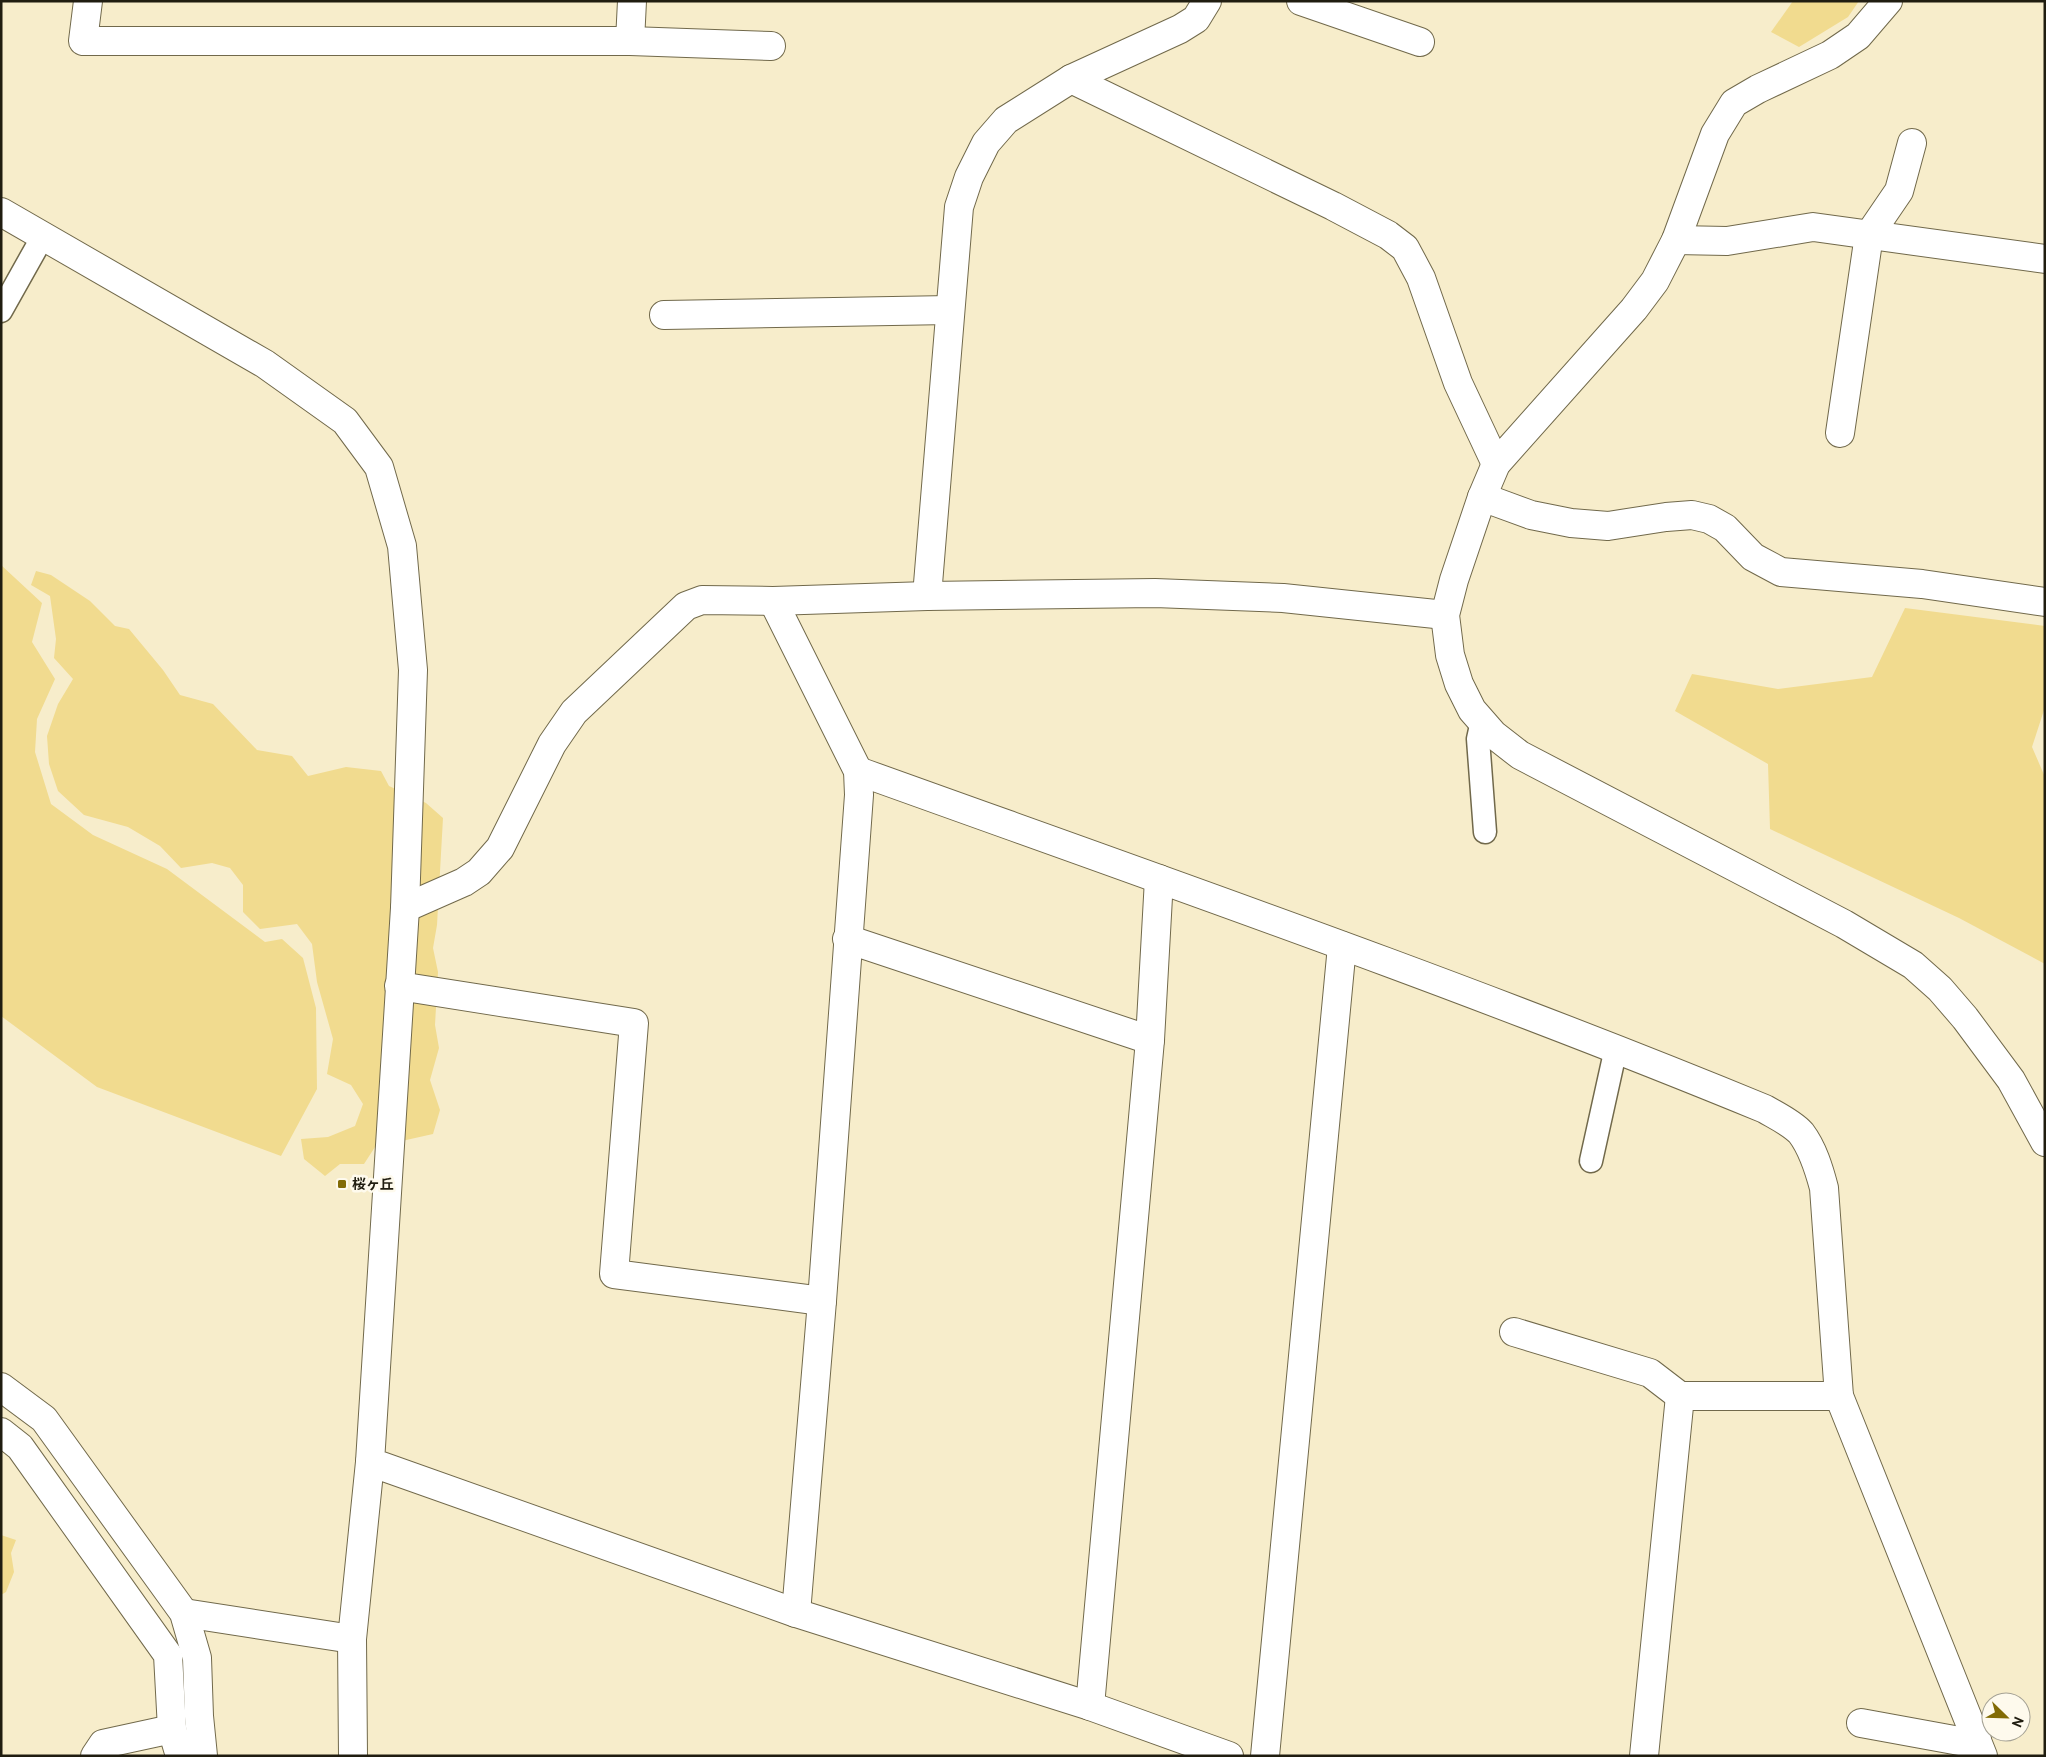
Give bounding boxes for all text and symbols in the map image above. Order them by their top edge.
place label: 桜ヶ丘 [352,1177,394,1194]
marker: 桜ヶ丘 [336,1178,348,1190]
north arrow [1981,1692,2031,1742]
text: N [2007,1714,2026,1729]

